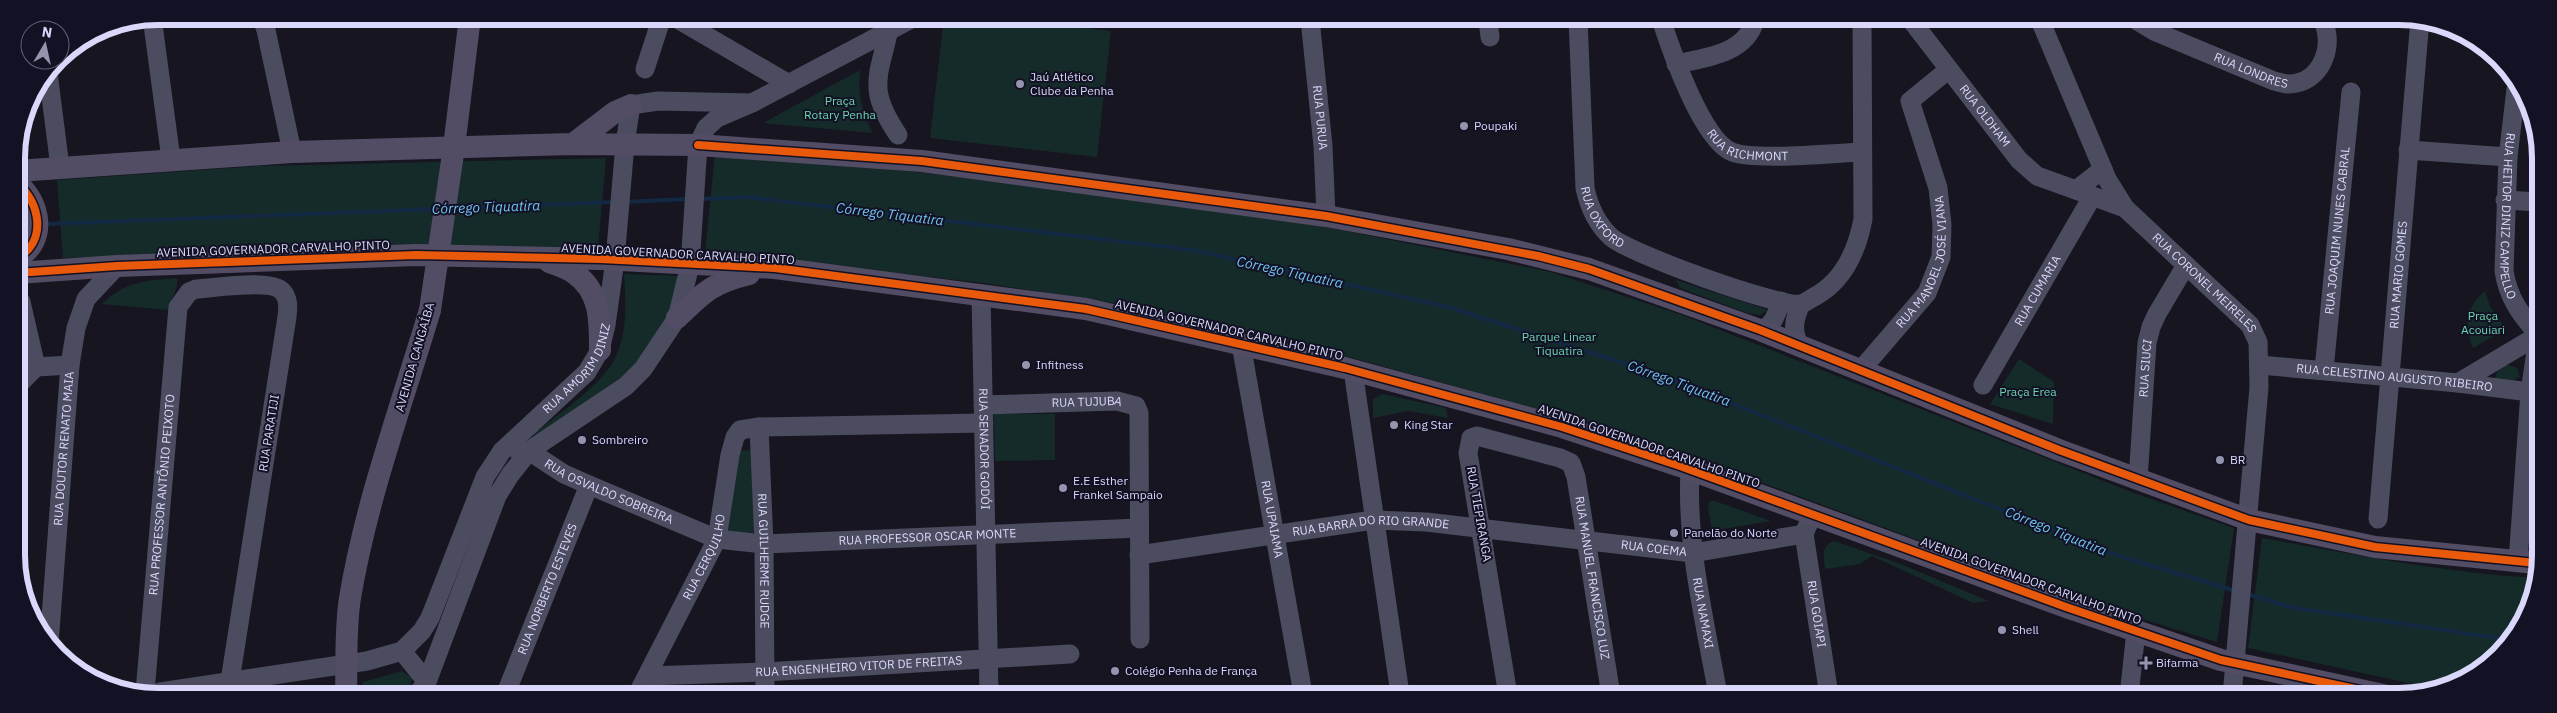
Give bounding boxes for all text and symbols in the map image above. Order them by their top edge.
north arrow [20,20,70,70]
text: N [41,22,53,42]
street label: RUA LONDRES [2212,49,2289,91]
place label: Jaú Atlético Clube da Penha [1030,69,1114,98]
marker: Jaú Atlético Clube da Penha [1014,78,1026,90]
street label: RUA OLDHAM [1957,81,2014,150]
street label: RUA PURUA [1310,84,1331,151]
park label: Praça Rotary Penha [804,93,877,122]
place label: Poupaki [1474,118,1517,133]
marker: Poupaki [1458,120,1470,132]
street label: RUA RICHMONT [1704,126,1788,163]
street label: RUA HEITOR DINIZ CAMPELLO [2497,132,2520,302]
street label: RUA JOAQUIM NUNES CABRAL [2321,146,2353,315]
street label: RUA OXFORD [1578,185,1627,251]
street label: RUA MANOEL JOSÉ VIANA [1892,195,1949,331]
water label: Córrego Tiquatira [432,196,540,218]
water label: Córrego Tiquatira [835,198,945,230]
street label: RUA MARIO GOMES [2386,220,2410,329]
street label: RUA CORONEL MEIRELES [2149,230,2260,335]
street label: AVENIDA GOVERNADOR CARVALHO PINTO [156,237,390,260]
street label: AVENIDA GOVERNADOR CARVALHO PINTO [561,240,795,267]
water label: Córrego Tiquatira [1235,252,1345,292]
street label: RUA CUMARIA [2011,252,2064,329]
street label: AVENIDA GOVERNADOR CARVALHO PINTO [1114,296,1345,363]
street label: AVENIDA CANGAÍBA [392,300,437,413]
park label: Praça Acouiari [2461,308,2505,337]
street label: RUA AMORIM DINIZ [539,322,613,417]
park label: Parque Linear Tiquatira [1522,329,1597,358]
street label: RUA SIUCI [2135,337,2155,398]
water label: Córrego Tiquatira [1625,356,1733,410]
place label: Infitness [1036,357,1084,372]
marker: Infitness [1020,359,1032,371]
street label: RUA CELESTINO AUGUSTO RIBEIRO [2296,360,2493,394]
street label: RUA DOUTOR RENATO MAIA [50,371,77,526]
park label: Praça Erea [1999,384,2057,399]
street label: RUA SENADOR GODÓI [976,388,993,510]
street label: RUA PARATIJI [255,393,282,472]
street label: RUA TUJUBA [1051,393,1124,410]
street label: RUA PROFESSOR ANTÔNIO PEIXOTO [145,394,177,596]
street label: AVENIDA GOVERNADOR CARVALHO PINTO [1536,400,1762,491]
place label: King Star [1404,417,1453,432]
marker: King Star [1388,419,1400,431]
place label: Sombreiro [592,432,648,447]
marker: Sombreiro [576,434,588,446]
place label: BR [2230,452,2246,467]
marker: BR [2214,454,2226,466]
street label: RUA OSVALDO SOBREIRA [542,455,676,527]
street label: RUA TIEPIRANGA [1464,465,1495,563]
place label: E.E Esther Frankel Sampaio [1073,473,1163,502]
street label: RUA UPAIAMA [1258,479,1287,559]
marker: E.E Esther Frankel Sampaio [1057,482,1069,494]
street label: RUA GUILHERME RUDGE [755,493,773,629]
street label: RUA MANUEL FRANCISCO LUZ [1572,495,1613,661]
water label: Córrego Tiquatira [2002,502,2110,560]
street label: RUA BARRA DO RIO GRANDE [1291,512,1450,539]
street label: RUA CERQUILHO [679,513,728,602]
street label: RUA NORBERTO ESTEVES [514,521,580,657]
street label: RUA PROFESSOR OSCAR MONTE [838,525,1017,548]
place label: Panelão do Norte [1684,525,1778,540]
marker: Panelão do Norte [1668,527,1680,539]
street label: AVENIDA GOVERNADOR CARVALHO PINTO [1919,534,2144,628]
street label: RUA COEMA [1620,537,1688,559]
street label: RUA NAMAXI [1690,576,1717,650]
street label: RUA GOIAPI [1804,579,1830,649]
place label: Shell [2012,622,2039,637]
marker: Shell [1996,624,2008,636]
street label: RUA ENGENHEIRO VITOR DE FREITAS [755,652,963,679]
place label: Bifarma [2156,655,2199,670]
marker: Bifarma [2140,657,2152,669]
place label: Colégio Penha de França [1125,663,1258,678]
marker: Colégio Penha de França [1109,665,1121,677]

